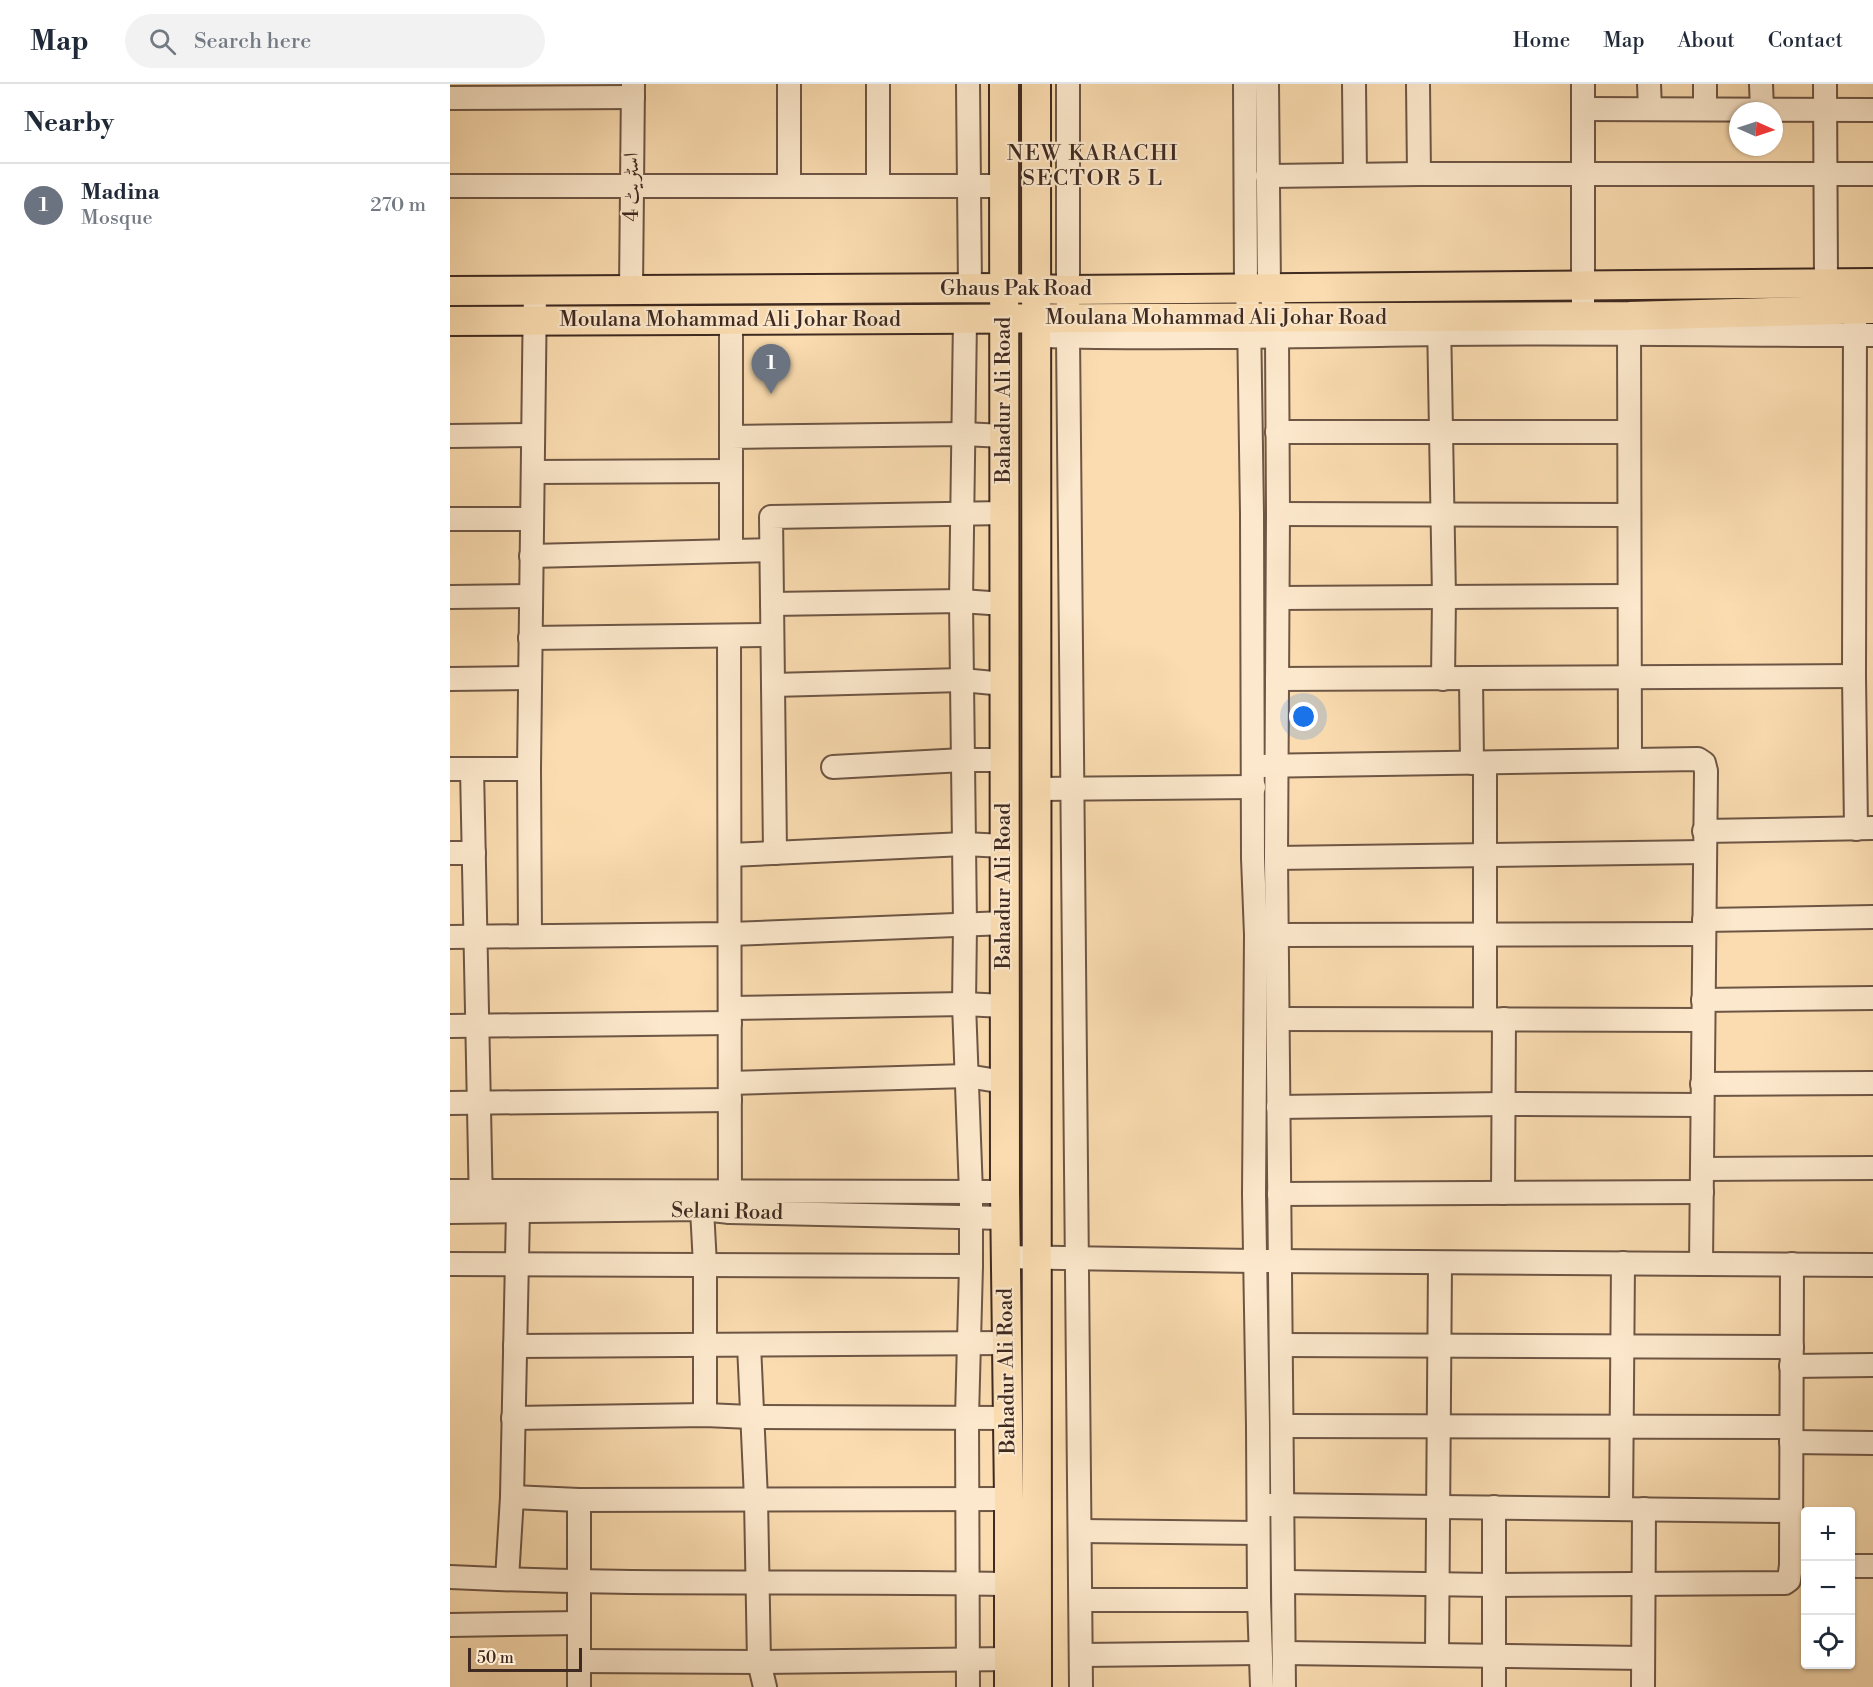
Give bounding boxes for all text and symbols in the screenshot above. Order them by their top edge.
search box [125,14,545,68]
text: Map [30,24,89,59]
icon: search [146,25,179,58]
text: Search here [194,28,311,55]
text: Home [1513,28,1570,54]
text: Map [1603,28,1645,54]
text: About [1678,28,1735,54]
text: Contact [1768,28,1843,54]
north arrow [1729,102,1783,156]
text: Nearby [24,107,114,139]
district label: NEW KARACHI SECTOR 5 L [1007,140,1179,192]
street label: اسٹریٹ 4 [619,153,645,222]
text: Madina [81,179,160,206]
text: 1 [39,193,48,218]
text: 270 m [370,193,426,218]
text: Mosque [81,206,153,231]
street label: Ghaus Pak Road [940,276,1092,302]
street label: Moulana Mohammad Ali Johar Road [1045,305,1387,331]
street label: Moulana Mohammad Ali Johar Road [559,307,901,333]
street label: Bahadur Ali Road [991,317,1017,484]
pin: 1 [752,344,790,394]
your location [1289,702,1318,731]
street label: Bahadur Ali Road [991,803,1017,970]
street label: Selani Road [671,1198,783,1226]
street label: Bahadur Ali Road [993,1288,1021,1455]
map controls [1801,1507,1855,1669]
button: + [1801,1507,1855,1561]
button: − [1801,1561,1855,1615]
button: locate [1801,1615,1855,1669]
scale bar [468,1645,582,1672]
text: 50 m [477,1648,514,1668]

